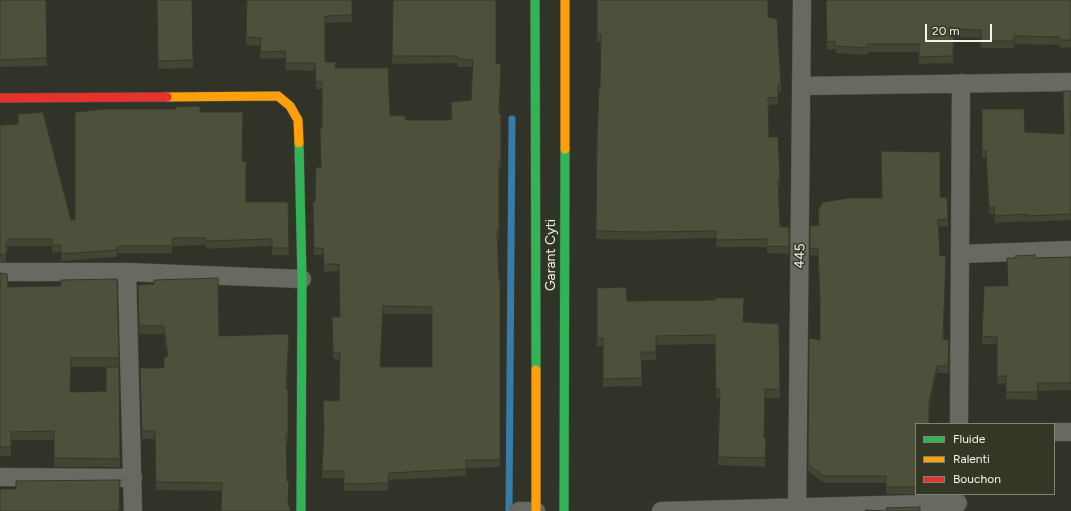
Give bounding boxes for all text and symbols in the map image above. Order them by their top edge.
scale bar [927,16,994,42]
text: 20 m [932,24,960,38]
street label: Garant Cyti [543,219,559,291]
street label: 445 [791,243,809,269]
legend [915,423,1055,495]
text: Fluide [953,432,985,446]
text: Ralenti [953,452,990,466]
text: Bouchon [953,472,1001,486]

